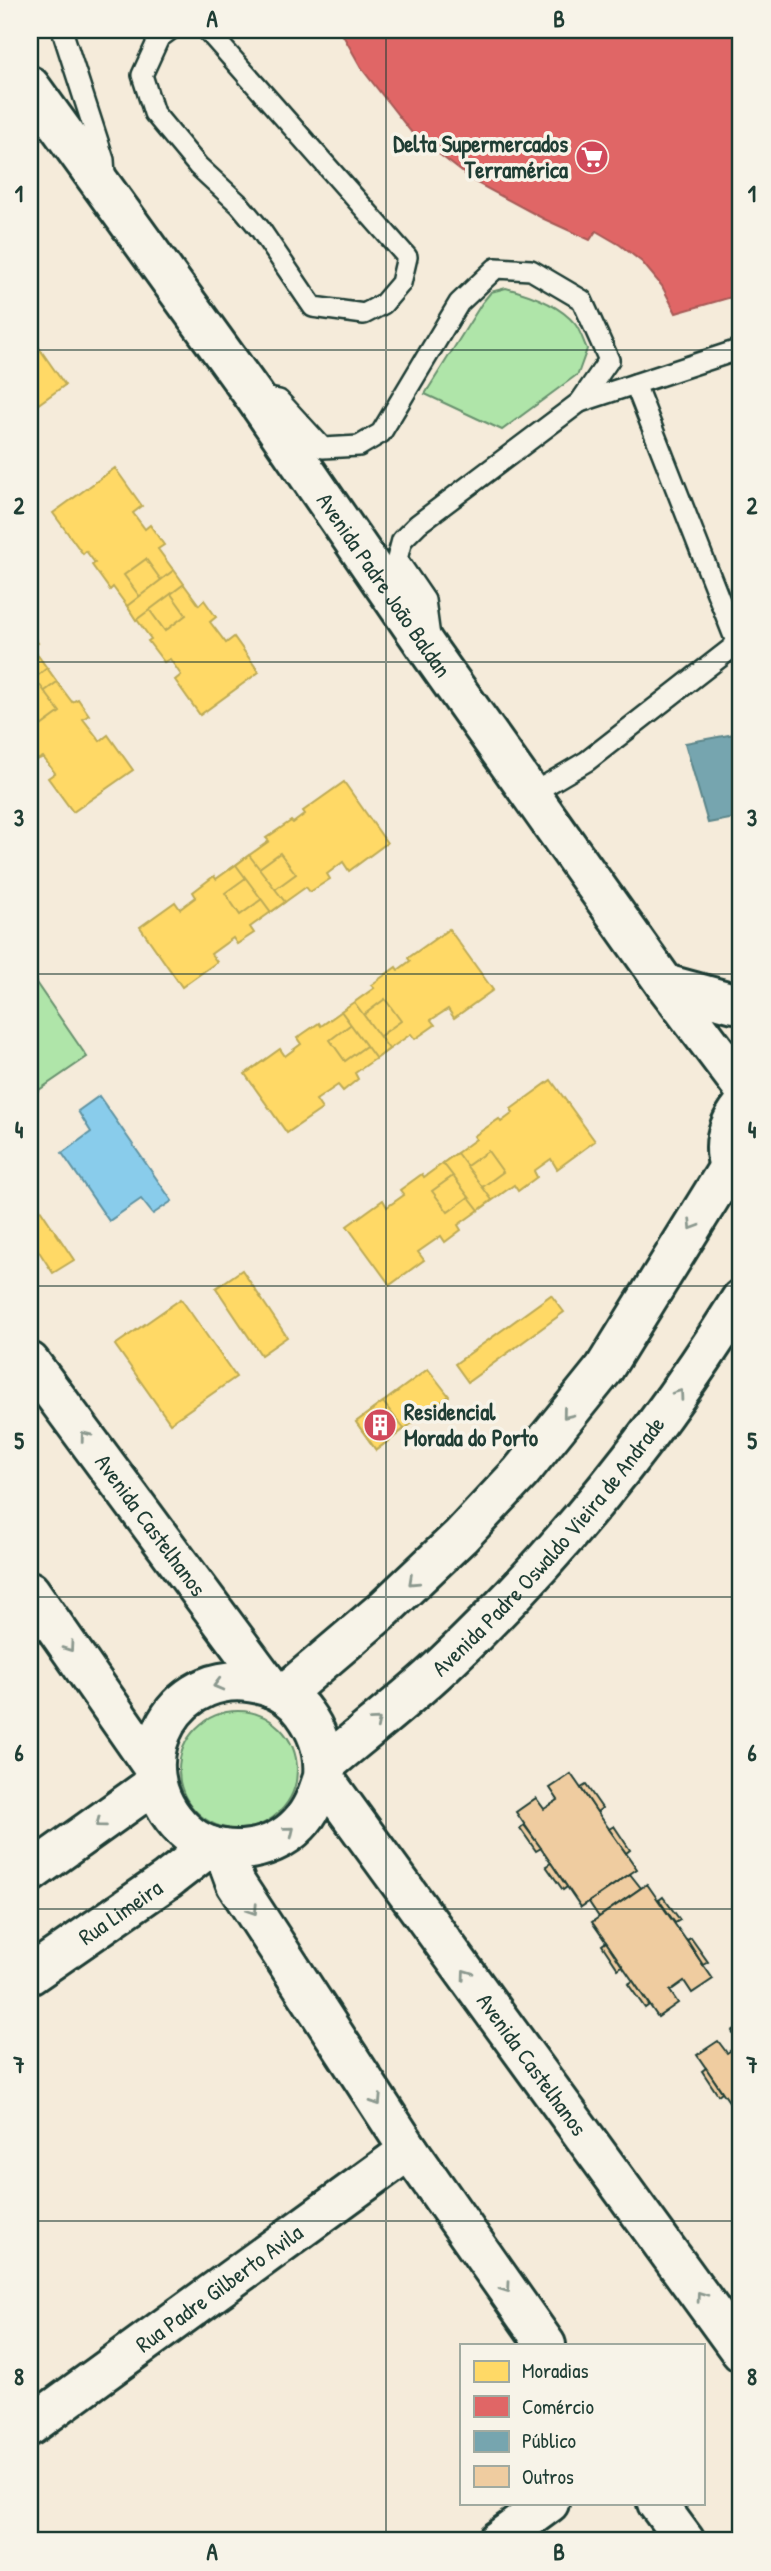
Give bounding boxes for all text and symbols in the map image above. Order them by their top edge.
text: A [206,3,218,34]
text: B [553,3,565,34]
place label: Delta Supermercados Terramérica [393,128,568,185]
supermarket icon: Delta Supermercados Terramérica [573,138,611,176]
text: 1 [15,178,23,209]
text: 1 [748,178,756,209]
street label: Avenida Padre João Baldan [310,486,459,683]
text: 2 [14,490,25,521]
text: 2 [747,490,758,521]
text: 3 [14,802,24,833]
text: 3 [747,802,757,833]
text: 4 [15,1114,24,1145]
text: 4 [748,1114,757,1145]
one-way arrow [689,1218,702,1231]
one-way arrow [671,1389,683,1401]
place label: Residencial Morada do Porto [404,1396,539,1453]
building icon: Residencial Morada do Porto [361,1406,399,1444]
one-way arrow [563,1407,576,1419]
street label: Avenida Padre Oswaldo Vieira de Andrade [425,1410,671,1683]
text: 5 [14,1425,24,1456]
text: 5 [747,1425,757,1456]
one-way arrow [81,1431,93,1444]
street label: Avenida Castelhanos [88,1448,214,1602]
one-way arrow [408,1573,421,1585]
one-way arrow [61,1639,73,1652]
one-way arrow [212,1677,224,1691]
one-way arrow [368,1718,381,1730]
text: 6 [14,1737,24,1768]
text: 6 [747,1737,757,1768]
one-way arrow [95,1814,108,1827]
one-way arrow [283,1827,295,1840]
street label: Rua Limeira [72,1872,168,1952]
one-way arrow [245,1902,257,1915]
one-way arrow [462,1969,474,1982]
street label: Avenida Castelhanos [470,1987,595,2142]
text: 7 [12,2049,25,2080]
text: 7 [745,2049,758,2080]
one-way arrow [369,2093,382,2106]
street label: Rua Padre Gilberto Avila [129,2217,309,2359]
one-way arrow [498,2280,510,2293]
one-way arrow [697,2292,709,2304]
legend [460,2344,704,2504]
text: Moradias [522,2356,589,2385]
text: 8 [14,2361,24,2392]
text: 8 [747,2361,757,2392]
text: Comércio [522,2392,594,2421]
text: Público [522,2426,576,2455]
text: Outros [522,2462,574,2491]
text: A [206,2536,218,2567]
text: B [553,2536,565,2567]

